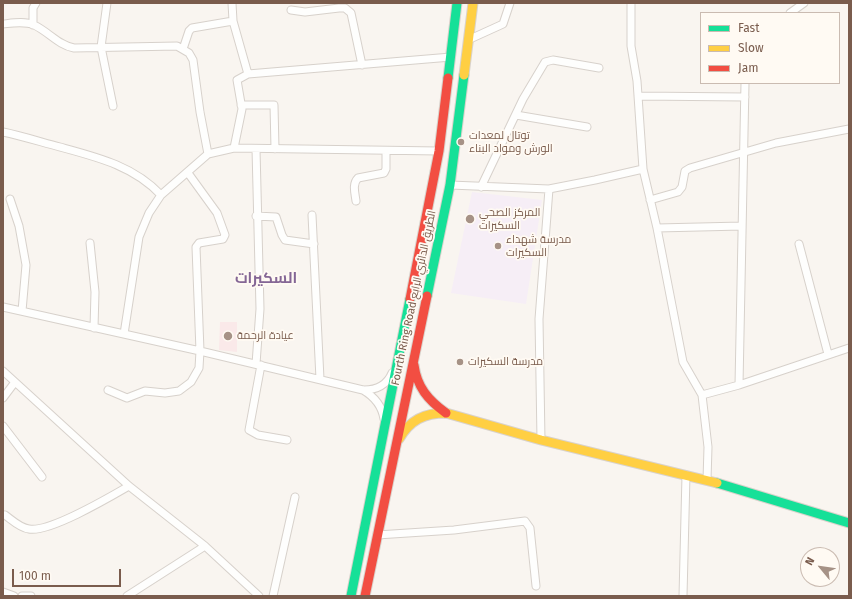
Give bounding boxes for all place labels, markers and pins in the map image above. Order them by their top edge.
place label: توتال لمعدات الورش ومواد البناء [469,129,553,155]
marker: توتال لمعدات الورش ومواد البناء [456,137,466,147]
place label: المركز الصحي السكيرات [479,206,541,232]
marker: المركز الصحي السكيرات [464,213,476,225]
place label: مدرسة شهداء السكيرات [506,233,571,259]
marker: مدرسة شهداء السكيرات [493,241,503,251]
place label: عيادة الرحمة [237,329,294,343]
marker: عيادة الرحمة [222,330,234,342]
place label: مدرسة السكيرات [468,355,543,369]
marker: مدرسة السكيرات [455,357,465,367]

